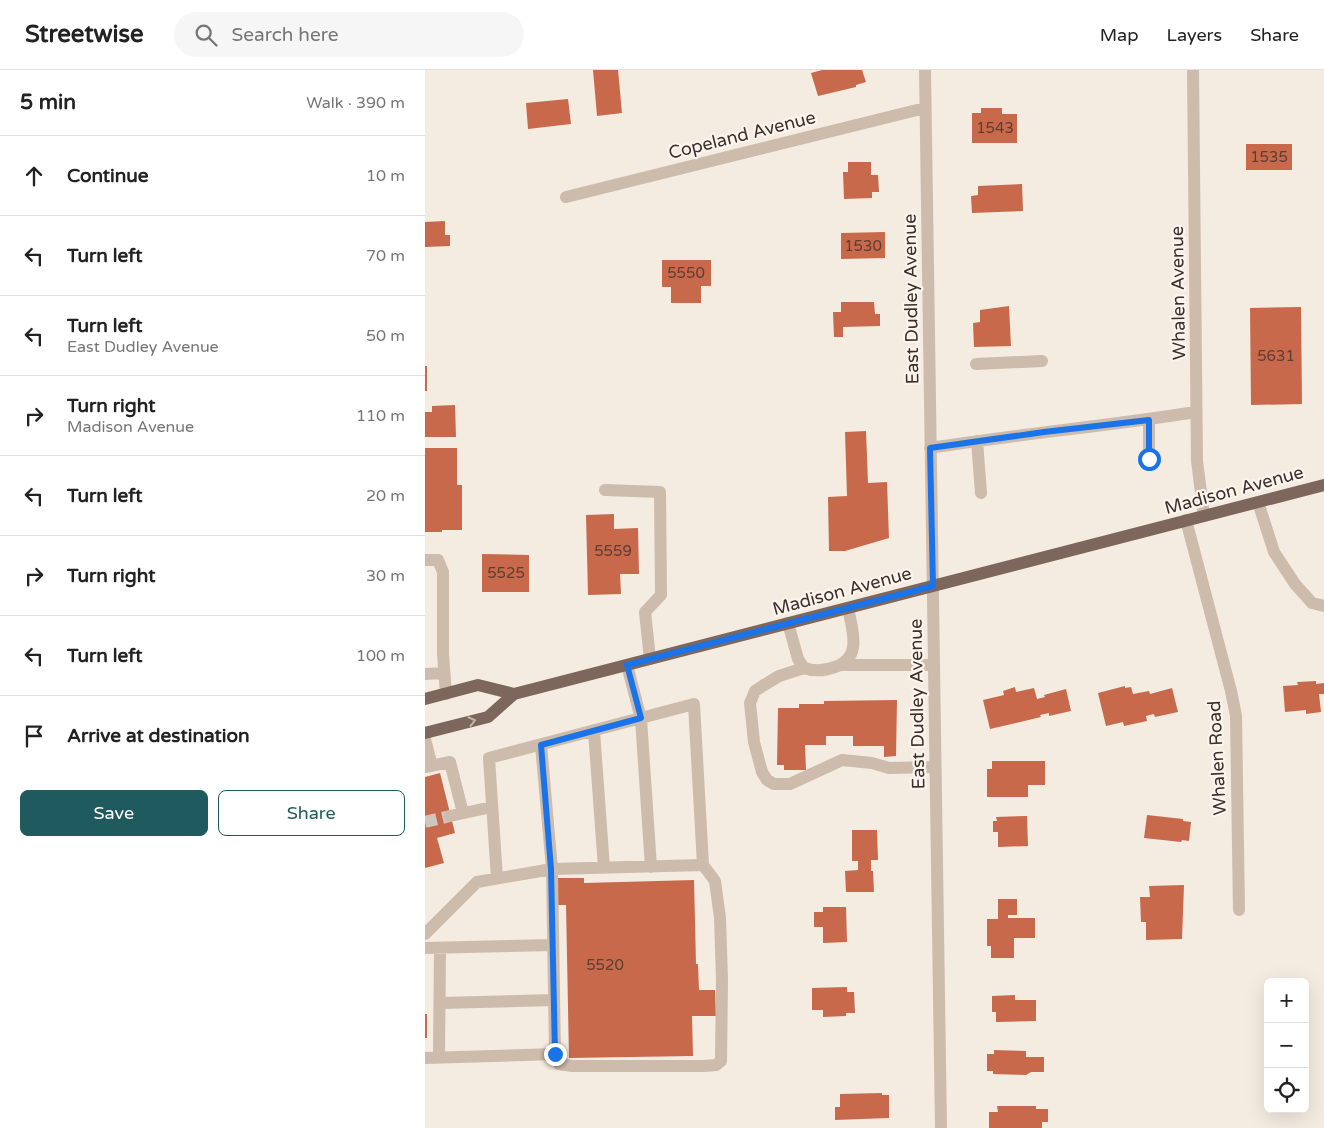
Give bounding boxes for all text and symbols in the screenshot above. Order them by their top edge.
search box [174,12,524,57]
text: Streetwise [25,20,144,49]
icon: search [192,21,220,49]
text: Search here [232,24,338,46]
text: Map [1100,24,1139,46]
text: Layers [1167,24,1222,46]
text: Share [1250,24,1299,46]
text: 5 min [20,90,76,115]
text: Walk · 390 m [306,93,405,113]
street label: Copeland Avenue [666,106,818,164]
house number: 1543 [976,119,1014,137]
house number: 1535 [1250,148,1288,166]
icon: ahead [20,162,48,190]
text: Continue [67,165,149,187]
text: 10 m [366,166,405,186]
street label: East Dudley Avenue [899,214,923,384]
street label: Whalen Avenue [1166,226,1190,360]
house number: 1530 [844,237,882,255]
icon: left [20,242,48,270]
text: Turn left [67,245,143,267]
text: 70 m [366,246,405,266]
house number: 5550 [667,264,705,282]
text: Turn left [67,315,143,337]
icon: left [20,322,48,350]
text: 50 m [366,326,405,346]
text: East Dudley Avenue [67,337,219,357]
house number: 5631 [1257,347,1295,365]
text: Turn right [67,395,155,417]
icon: right [20,402,48,430]
text: 110 m [356,406,405,426]
text: Madison Avenue [67,417,194,437]
route start [1138,448,1161,471]
street label: Madison Avenue [1162,461,1306,519]
icon: left [20,482,48,510]
text: Turn left [67,485,143,507]
text: 20 m [366,486,405,506]
house number: 5559 [594,542,632,560]
icon: right [20,562,48,590]
street label: Madison Avenue [770,562,914,620]
house number: 5525 [487,564,525,582]
text: Turn right [67,565,155,587]
text: 30 m [366,566,405,586]
street label: East Dudley Avenue [905,619,929,789]
icon: left [20,642,48,670]
text: Turn left [67,645,143,667]
text: 100 m [356,646,405,666]
street label: Whalen Road [1203,700,1231,816]
one-way arrow [468,717,476,727]
icon: arrive [20,722,48,750]
text: Arrive at destination [67,725,250,747]
button: Save [20,790,208,836]
button: Share [218,790,405,836]
house number: 5520 [586,956,624,974]
map controls [1264,978,1309,1113]
button: + [1264,978,1309,1023]
button: − [1264,1023,1309,1068]
route end [544,1043,567,1066]
button: locate [1264,1068,1309,1113]

